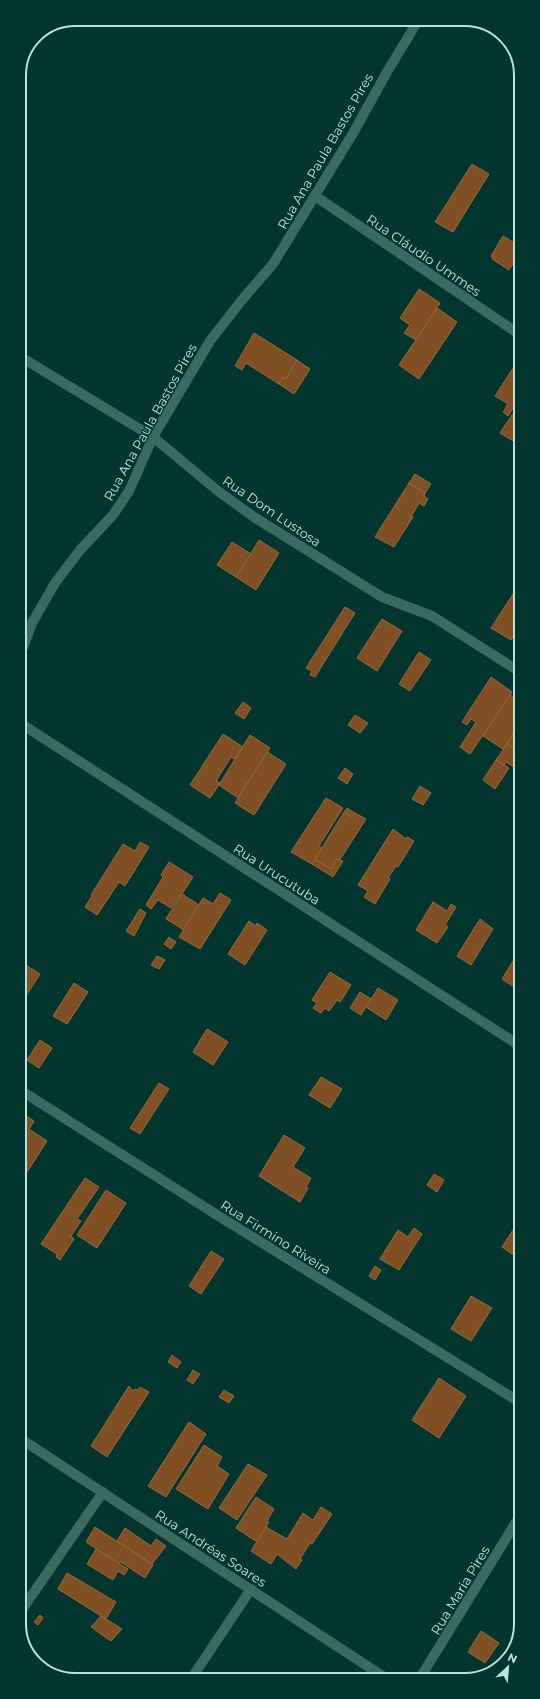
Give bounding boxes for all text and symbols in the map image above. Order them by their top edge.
street label: Rua Ana Paula Bastos Pires [274,70,376,232]
street label: Rua Cláudio Ummes [364,211,484,299]
street label: Rua Ana Paula Bastos Pires [100,341,200,503]
street label: Rua Dom Lustosa [220,472,324,550]
street label: Rua Urucutuba [231,840,323,908]
street label: Rua Firmino Riveira [218,1197,334,1277]
street label: Rua Andréas Soares [152,1506,270,1590]
street label: Rua Maria Pires [427,1543,493,1637]
north arrow [488,1647,528,1687]
text: N [505,1650,519,1666]

